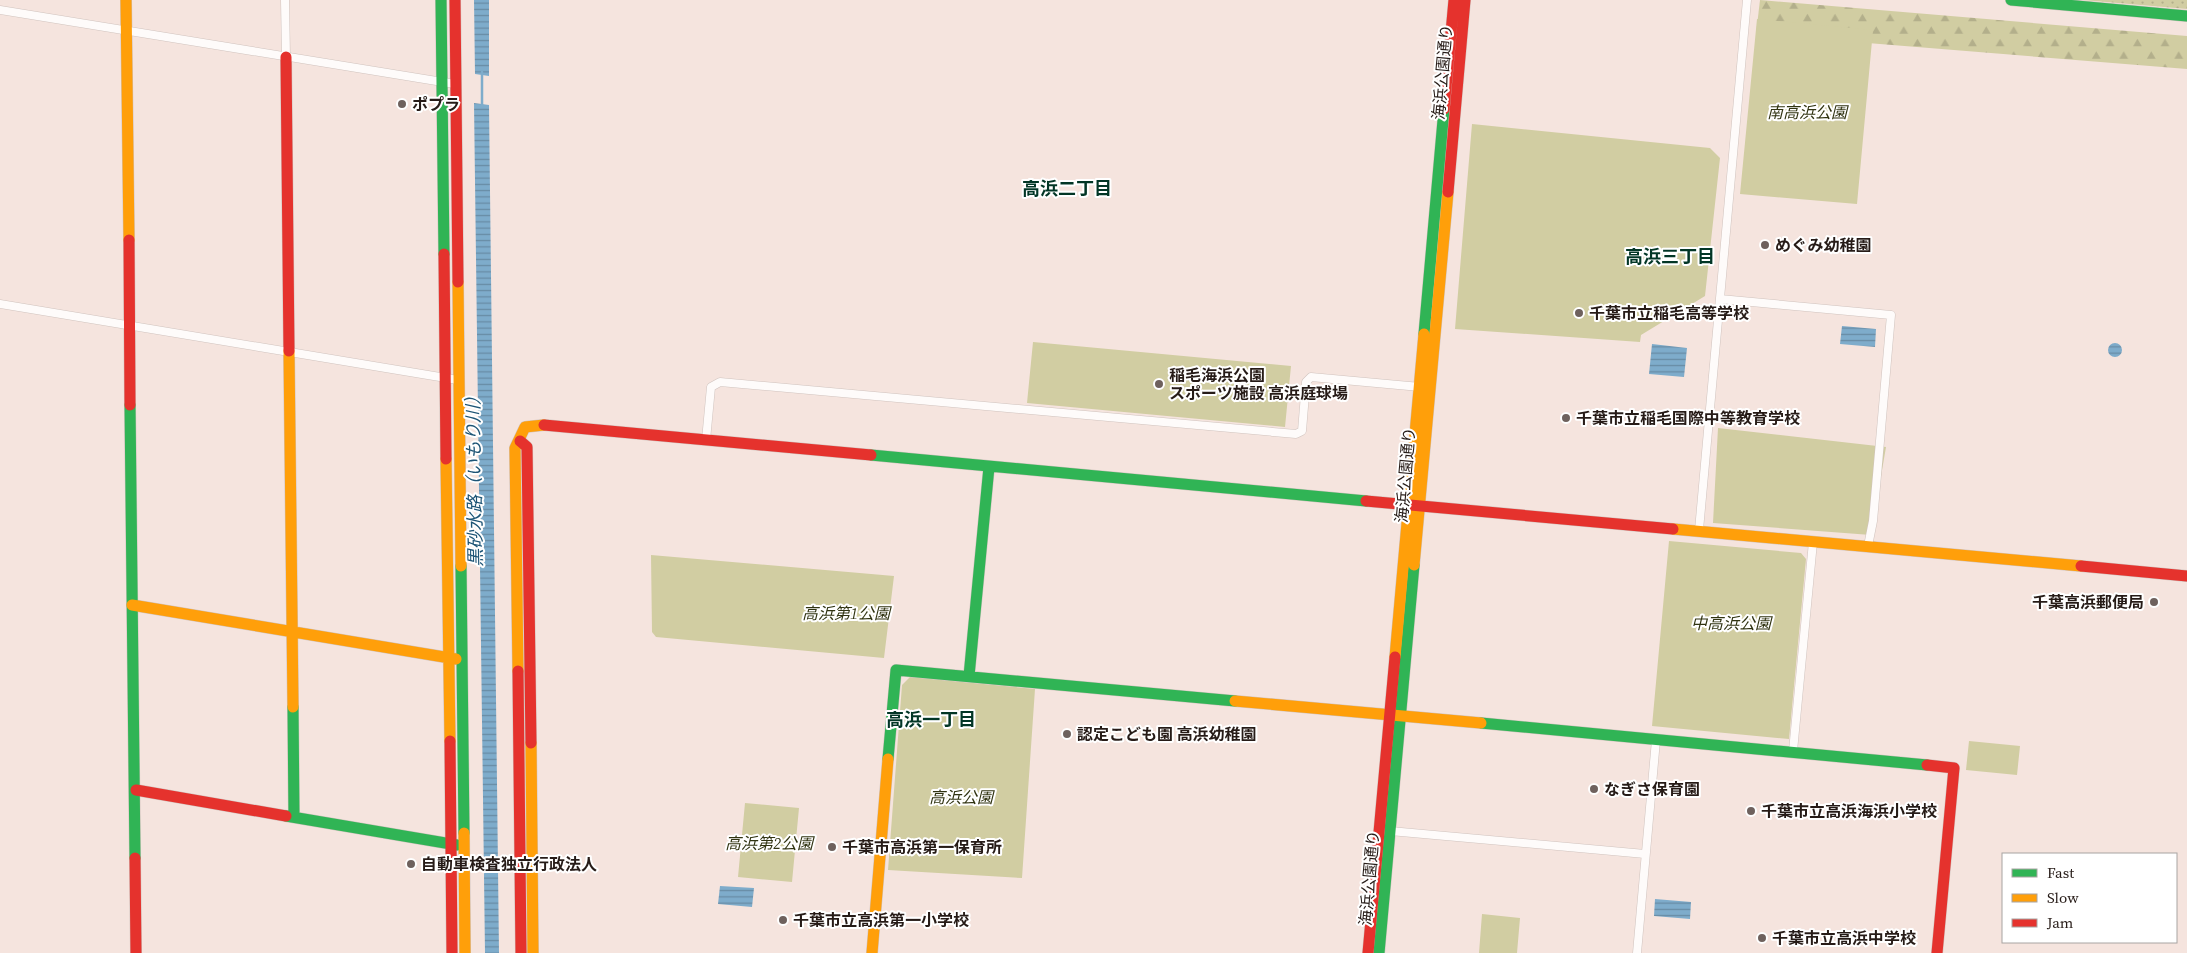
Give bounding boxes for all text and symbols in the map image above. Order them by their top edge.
street label: 海浜公園通り [1427,23,1457,121]
place label: ポプラ [412,93,460,115]
marker: ポプラ [396,98,408,110]
park label: 南高浜公園 [1767,101,1849,123]
district label: 高浜二丁目 [1022,176,1112,201]
place label: めぐみ幼稚園 [1775,234,1871,256]
marker: めぐみ幼稚園 [1759,239,1771,251]
district label: 高浜三丁目 [1625,244,1715,269]
place label: 千葉市立稲毛高等学校 [1589,302,1749,324]
marker: 千葉市立稲毛高等学校 [1573,307,1585,319]
place label: 稲毛海浜公園 スポーツ施設 高浜庭球場 [1169,364,1348,404]
marker: 稲毛海浜公園 スポーツ施設 高浜庭球場 [1153,378,1165,390]
water label: 黒砂水路（いもり川） [460,387,488,567]
place label: 千葉市立稲毛国際中等教育学校 [1576,407,1800,429]
marker: 千葉市立稲毛国際中等教育学校 [1560,412,1572,424]
street label: 海浜公園通り [1390,426,1420,524]
place label: 千葉高浜郵便局 [2032,591,2144,613]
marker: 千葉高浜郵便局 [2148,596,2160,608]
park label: 高浜第1公園 [802,602,892,624]
park label: 中高浜公園 [1691,612,1773,634]
district label: 高浜一丁目 [886,707,976,732]
place label: 認定こども園 高浜幼稚園 [1077,723,1256,745]
marker: 認定こども園 高浜幼稚園 [1061,728,1073,740]
place label: なぎさ保育園 [1604,778,1700,800]
marker: なぎさ保育園 [1588,783,1600,795]
park label: 高浜公園 [929,786,995,808]
place label: 千葉市立高浜海浜小学校 [1761,800,1937,822]
marker: 千葉市立高浜海浜小学校 [1745,805,1757,817]
street label: 海浜公園通り [1354,829,1384,927]
park label: 高浜第2公園 [725,832,815,854]
place label: 千葉市高浜第一保育所 [842,836,1002,858]
marker: 千葉市高浜第一保育所 [826,841,838,853]
place label: 自動車検査独立行政法人 [421,853,597,875]
legend [2002,853,2177,943]
marker: 自動車検査独立行政法人 [405,858,417,870]
text: Fast [2047,862,2074,883]
text: Slow [2047,887,2079,908]
place label: 千葉市立高浜第一小学校 [793,909,969,931]
text: Jam [2046,912,2074,933]
marker: 千葉市立高浜第一小学校 [777,914,789,926]
place label: 千葉市立高浜中学校 [1772,927,1916,949]
marker: 千葉市立高浜中学校 [1756,932,1768,944]

